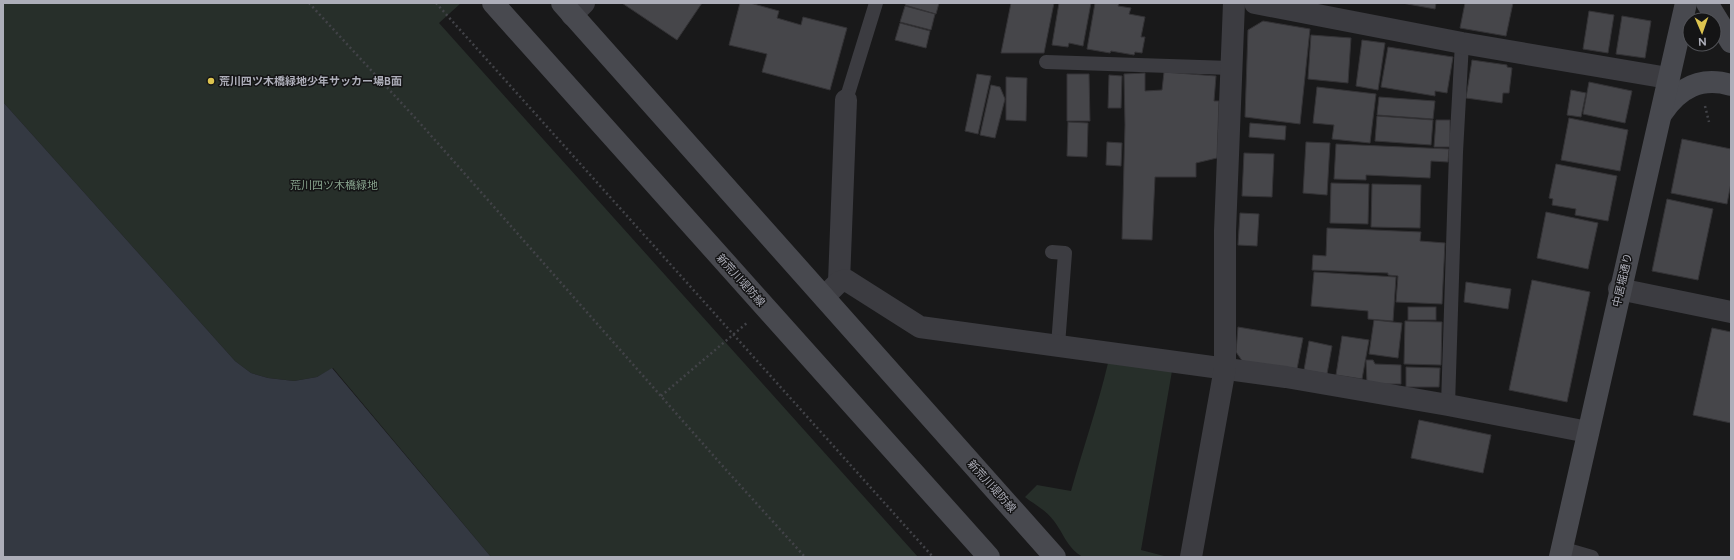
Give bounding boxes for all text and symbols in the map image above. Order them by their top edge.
north arrow [1682,12,1722,52]
text: N [1698,35,1707,48]
place label: 荒川四ツ木橋緑地少年サッカー場B面 [219,75,402,88]
marker: 荒川四ツ木橋緑地少年サッカー場B面 [206,76,216,86]
park label: 荒川四ツ木橋緑地 [290,179,378,192]
street label: 新荒川堤防線 [714,251,768,309]
street label: 中居堀通り [1610,252,1635,308]
street label: 新荒川堤防線 [965,457,1019,515]

